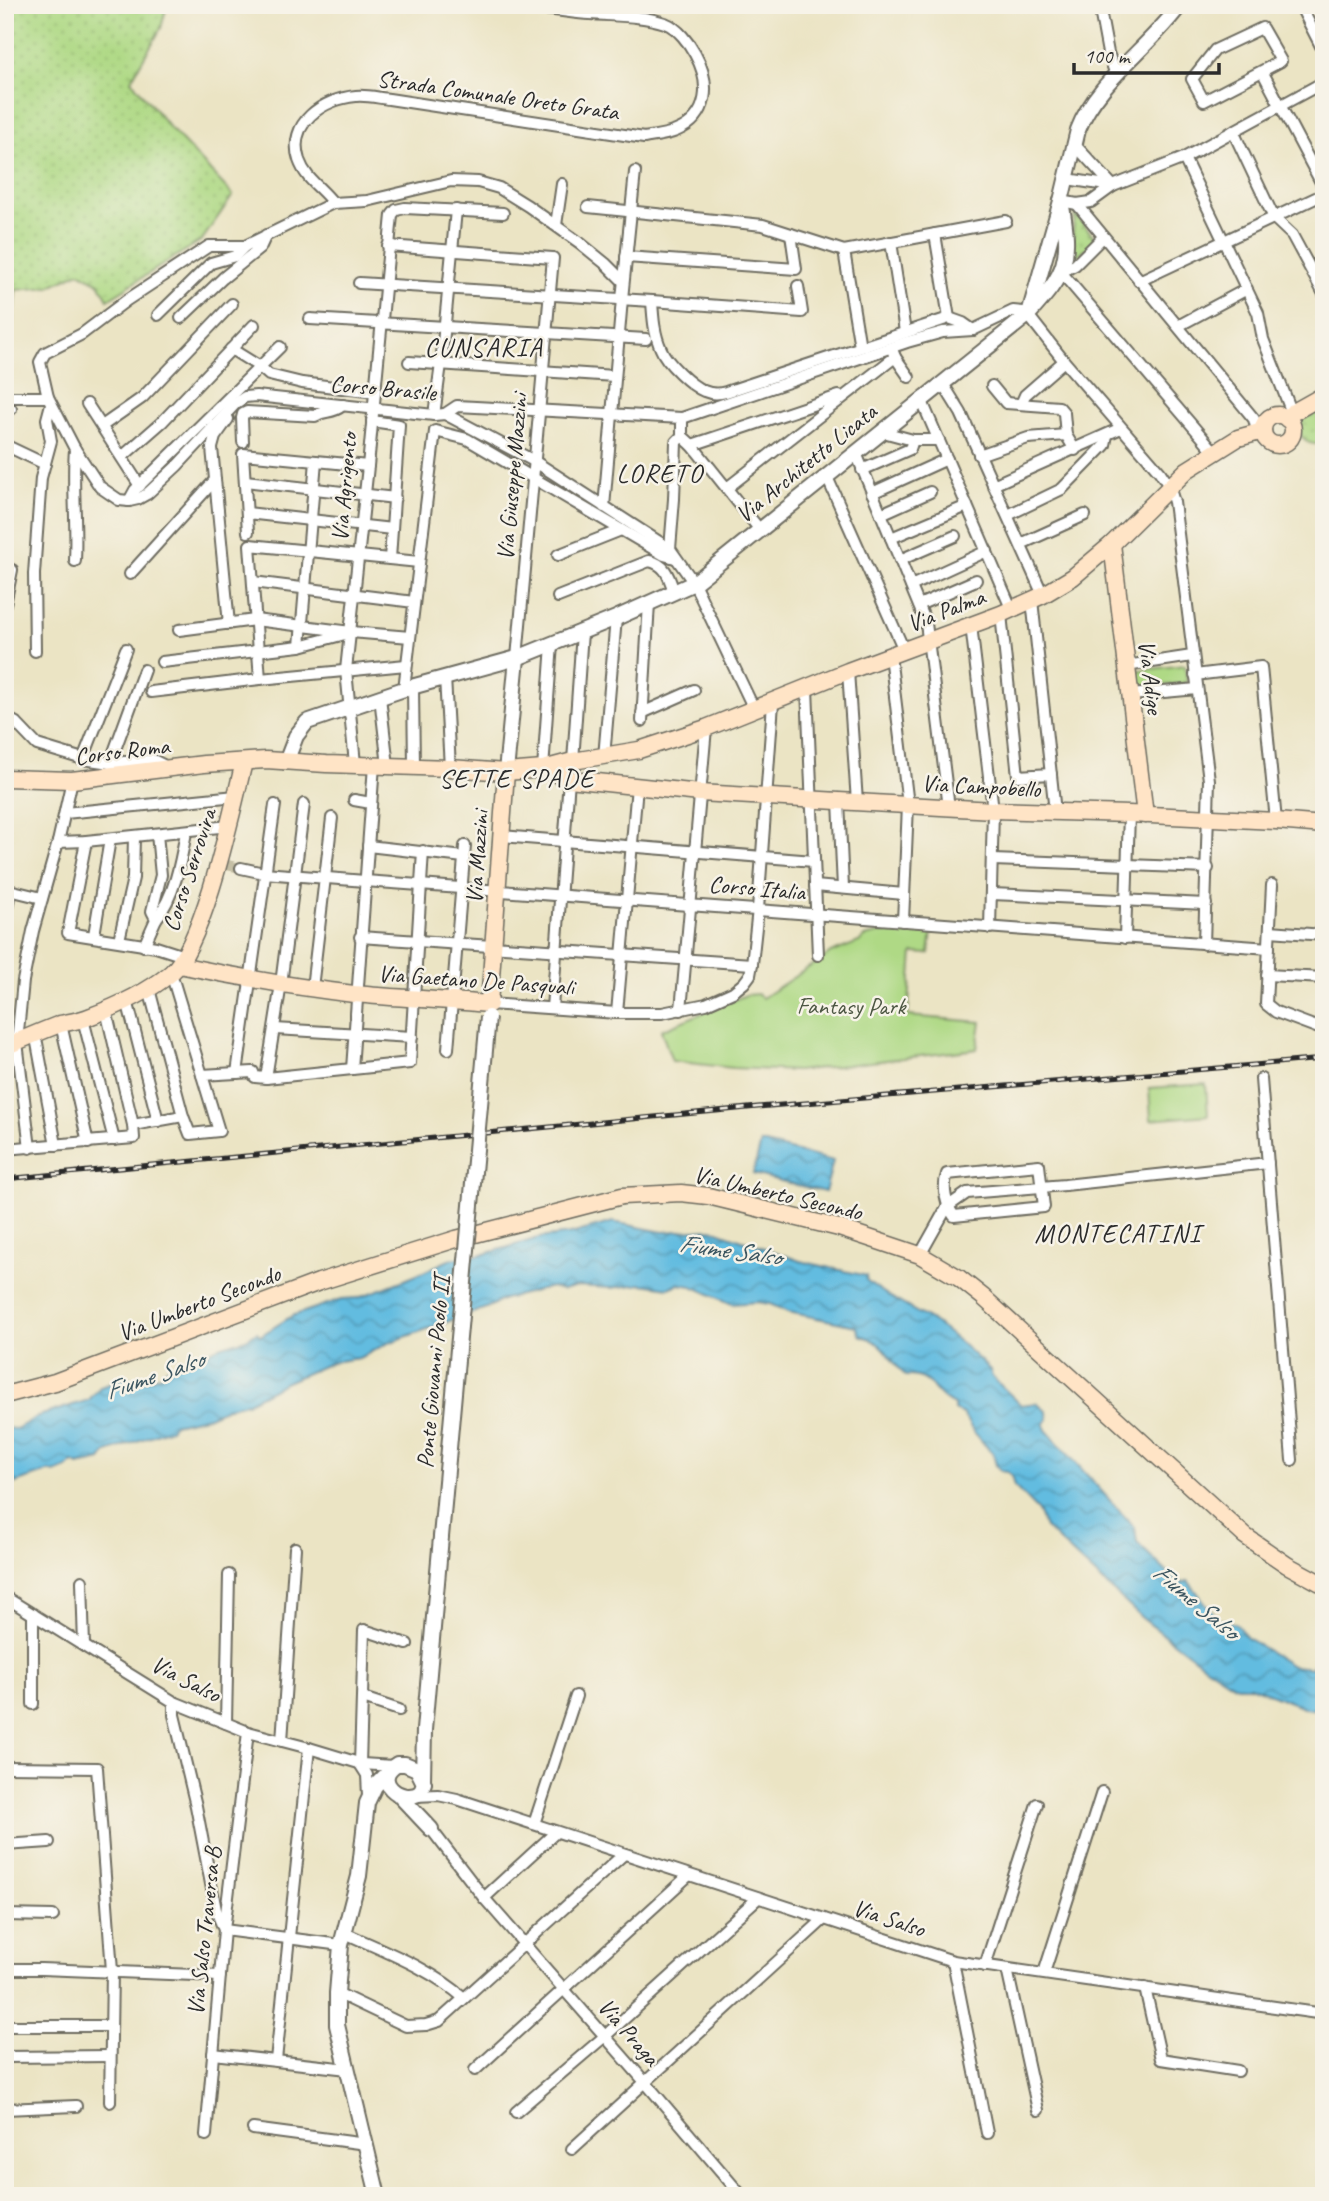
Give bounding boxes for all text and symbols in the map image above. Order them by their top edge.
scale bar [1074,32,1219,76]
text: 100 m [1084,43,1131,69]
street label: Strada Comunale Oreto Grata [375,63,622,127]
district label: CUNSARIA [424,331,544,364]
street label: Corso Brasile [329,368,439,408]
street label: Via Giuseppe Mazzini [490,389,535,562]
street label: Via Architetto Licata [729,396,884,529]
street label: Via Agrigento [324,429,364,543]
district label: LORETO [616,457,705,490]
street label: Via Palma [903,581,991,638]
street label: Via Adige [1132,638,1171,718]
street label: Corso Roma [73,730,173,772]
district label: SETTE SPADE [439,762,596,795]
street label: Via Campobello [921,768,1043,804]
street label: Corso Serrovira [155,803,224,935]
street label: Via Mazzini [459,807,495,905]
street label: Corso Italia [708,869,808,907]
street label: Via Gaetano De Pasquali [377,958,577,1002]
park label: Fantasy Park [797,991,908,1021]
street label: Via Umberto Secondo [691,1159,866,1227]
district label: MONTECATINI [1035,1217,1205,1250]
water label: Fiume Salso [677,1227,788,1274]
street label: Via Umberto Secondo [114,1258,286,1348]
street label: Ponte Giovanni Paolo II [410,1269,457,1469]
water label: Fiume Salso [100,1341,212,1407]
water label: Fiume Salso [1146,1555,1249,1650]
street label: Via Salso [146,1649,227,1710]
street label: Via Salso Traversa B [180,1844,228,2017]
street label: Via Salso [849,1892,930,1944]
street label: Via Praga [591,1992,668,2073]

